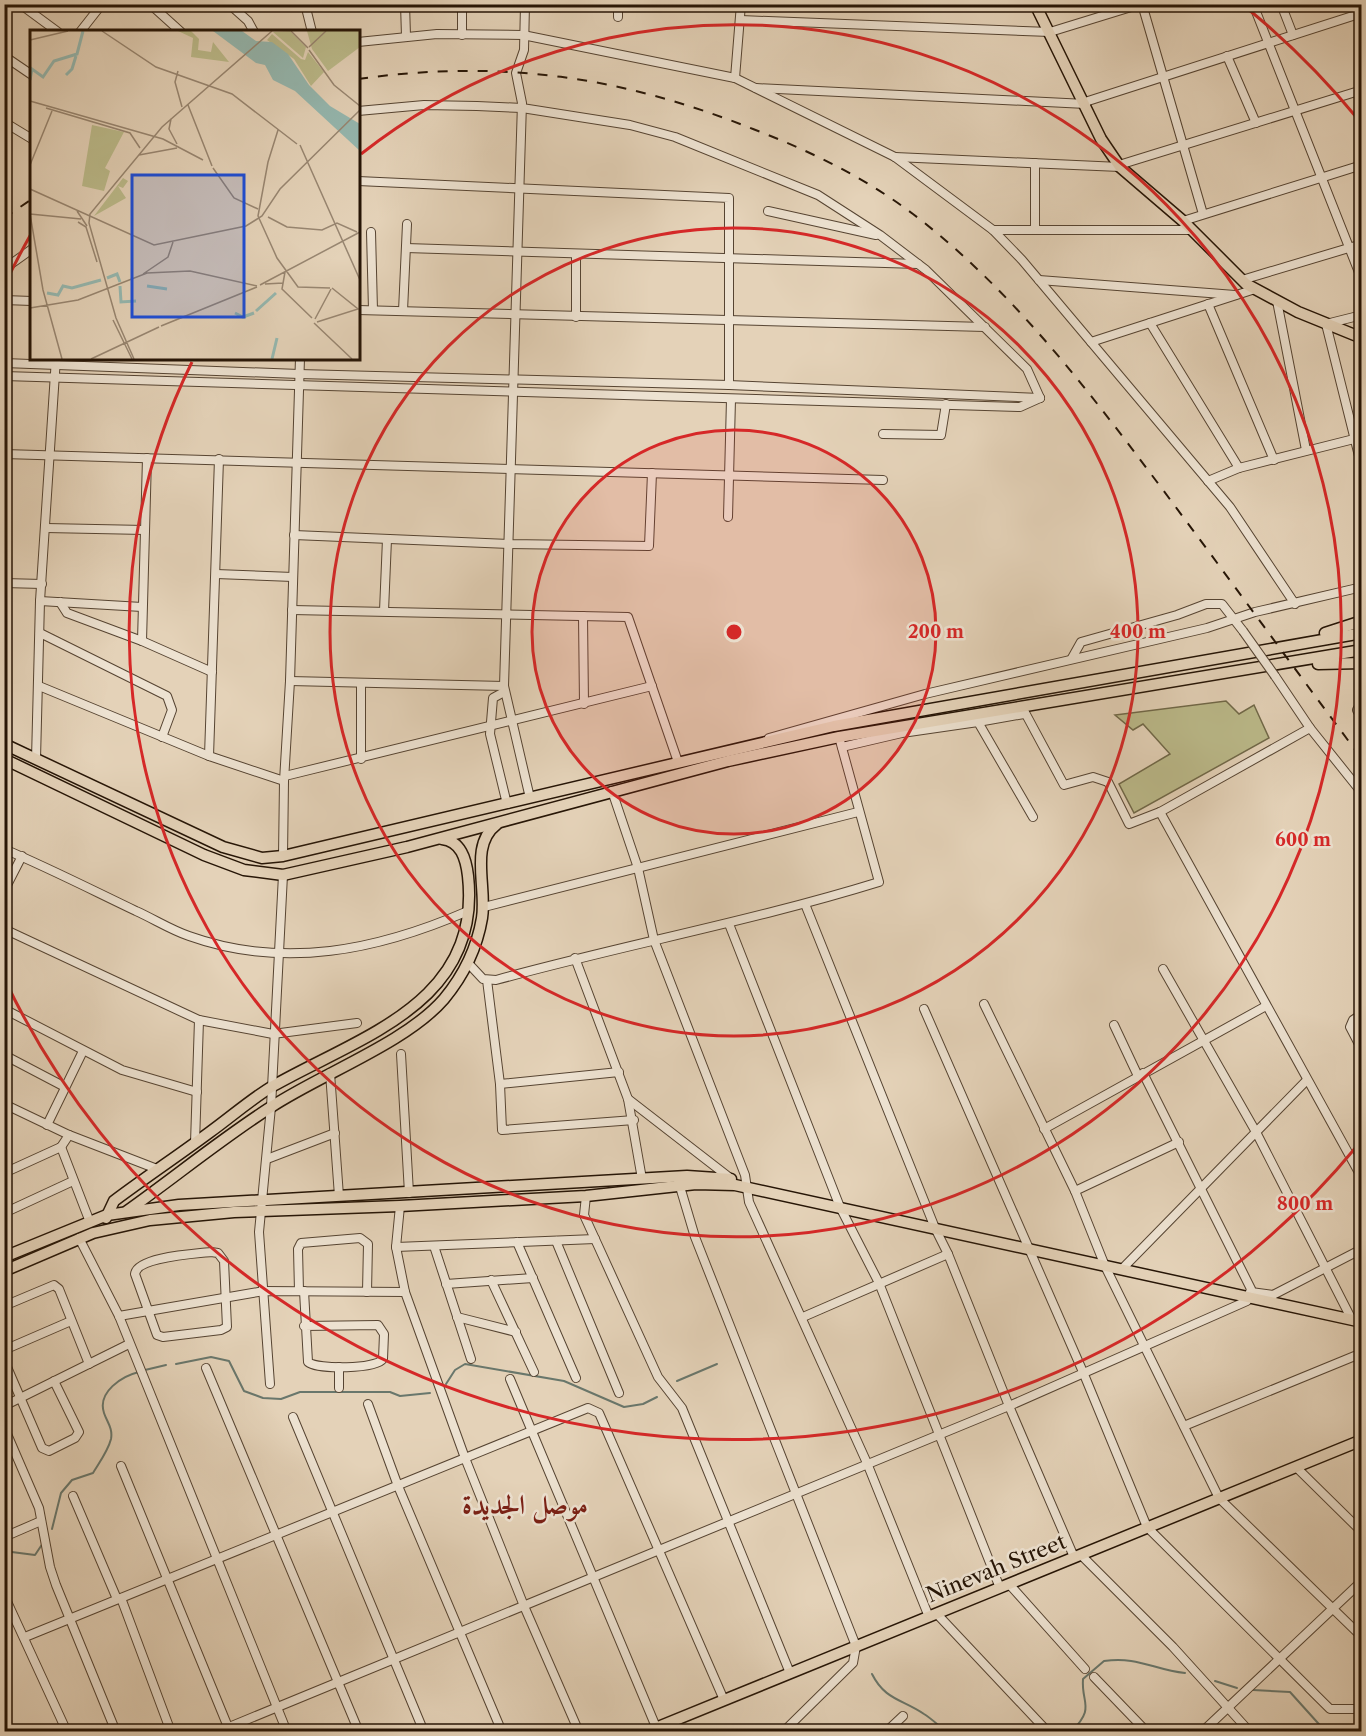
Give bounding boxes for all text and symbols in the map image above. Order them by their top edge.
inset map [30,30,360,360]
text: 200 m [908,621,964,643]
text: 400 m [1110,621,1166,643]
centre of rings [724,622,744,642]
text: 600 m [1275,829,1331,851]
text: 800 m [1277,1193,1333,1215]
district label: موصل الجديدة [462,1488,588,1524]
street label: Ninevah Street [923,1528,1070,1607]

